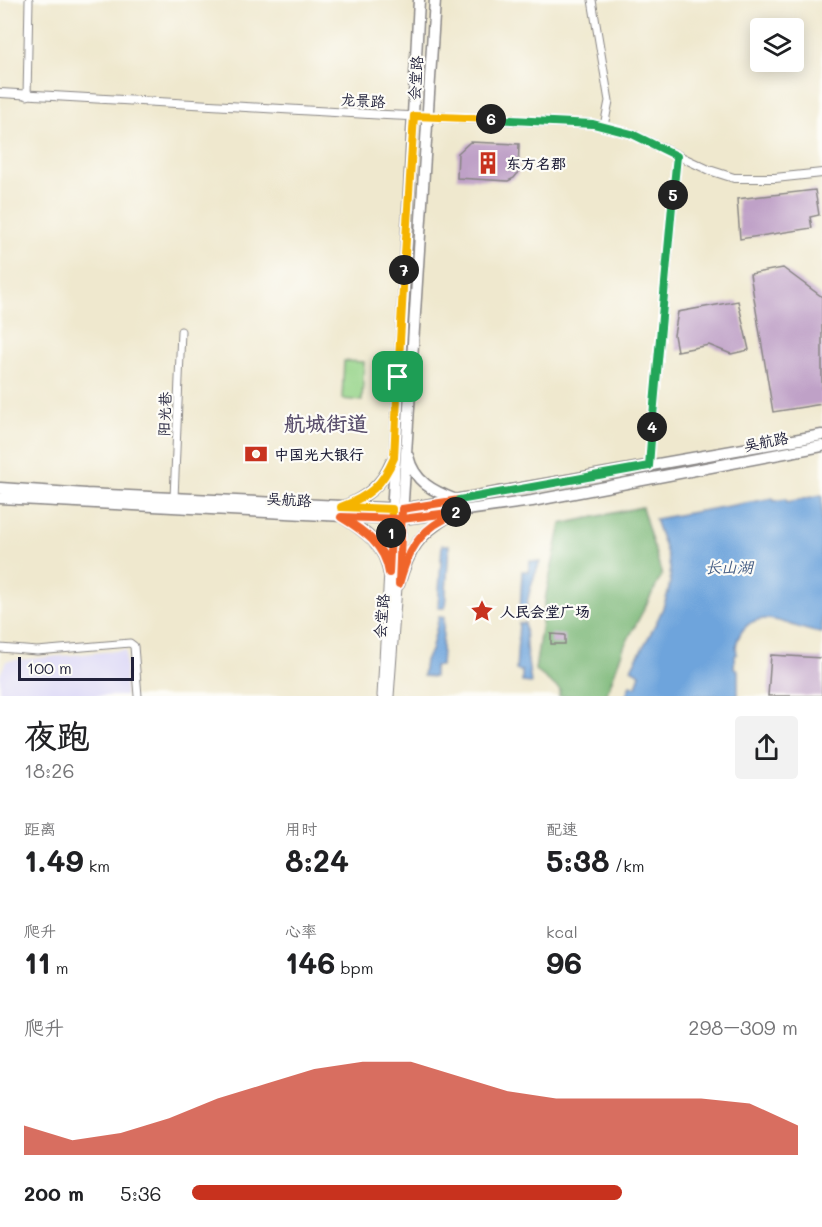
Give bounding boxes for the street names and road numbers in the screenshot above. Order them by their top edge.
street label: 会堂路 [403,55,427,101]
street label: 龙景路 [340,89,386,111]
street label: 阳光巷 [153,391,175,437]
street label: 吴航路 [742,427,790,455]
street label: 吴航路 [266,488,312,510]
street label: 会堂路 [369,593,393,639]

